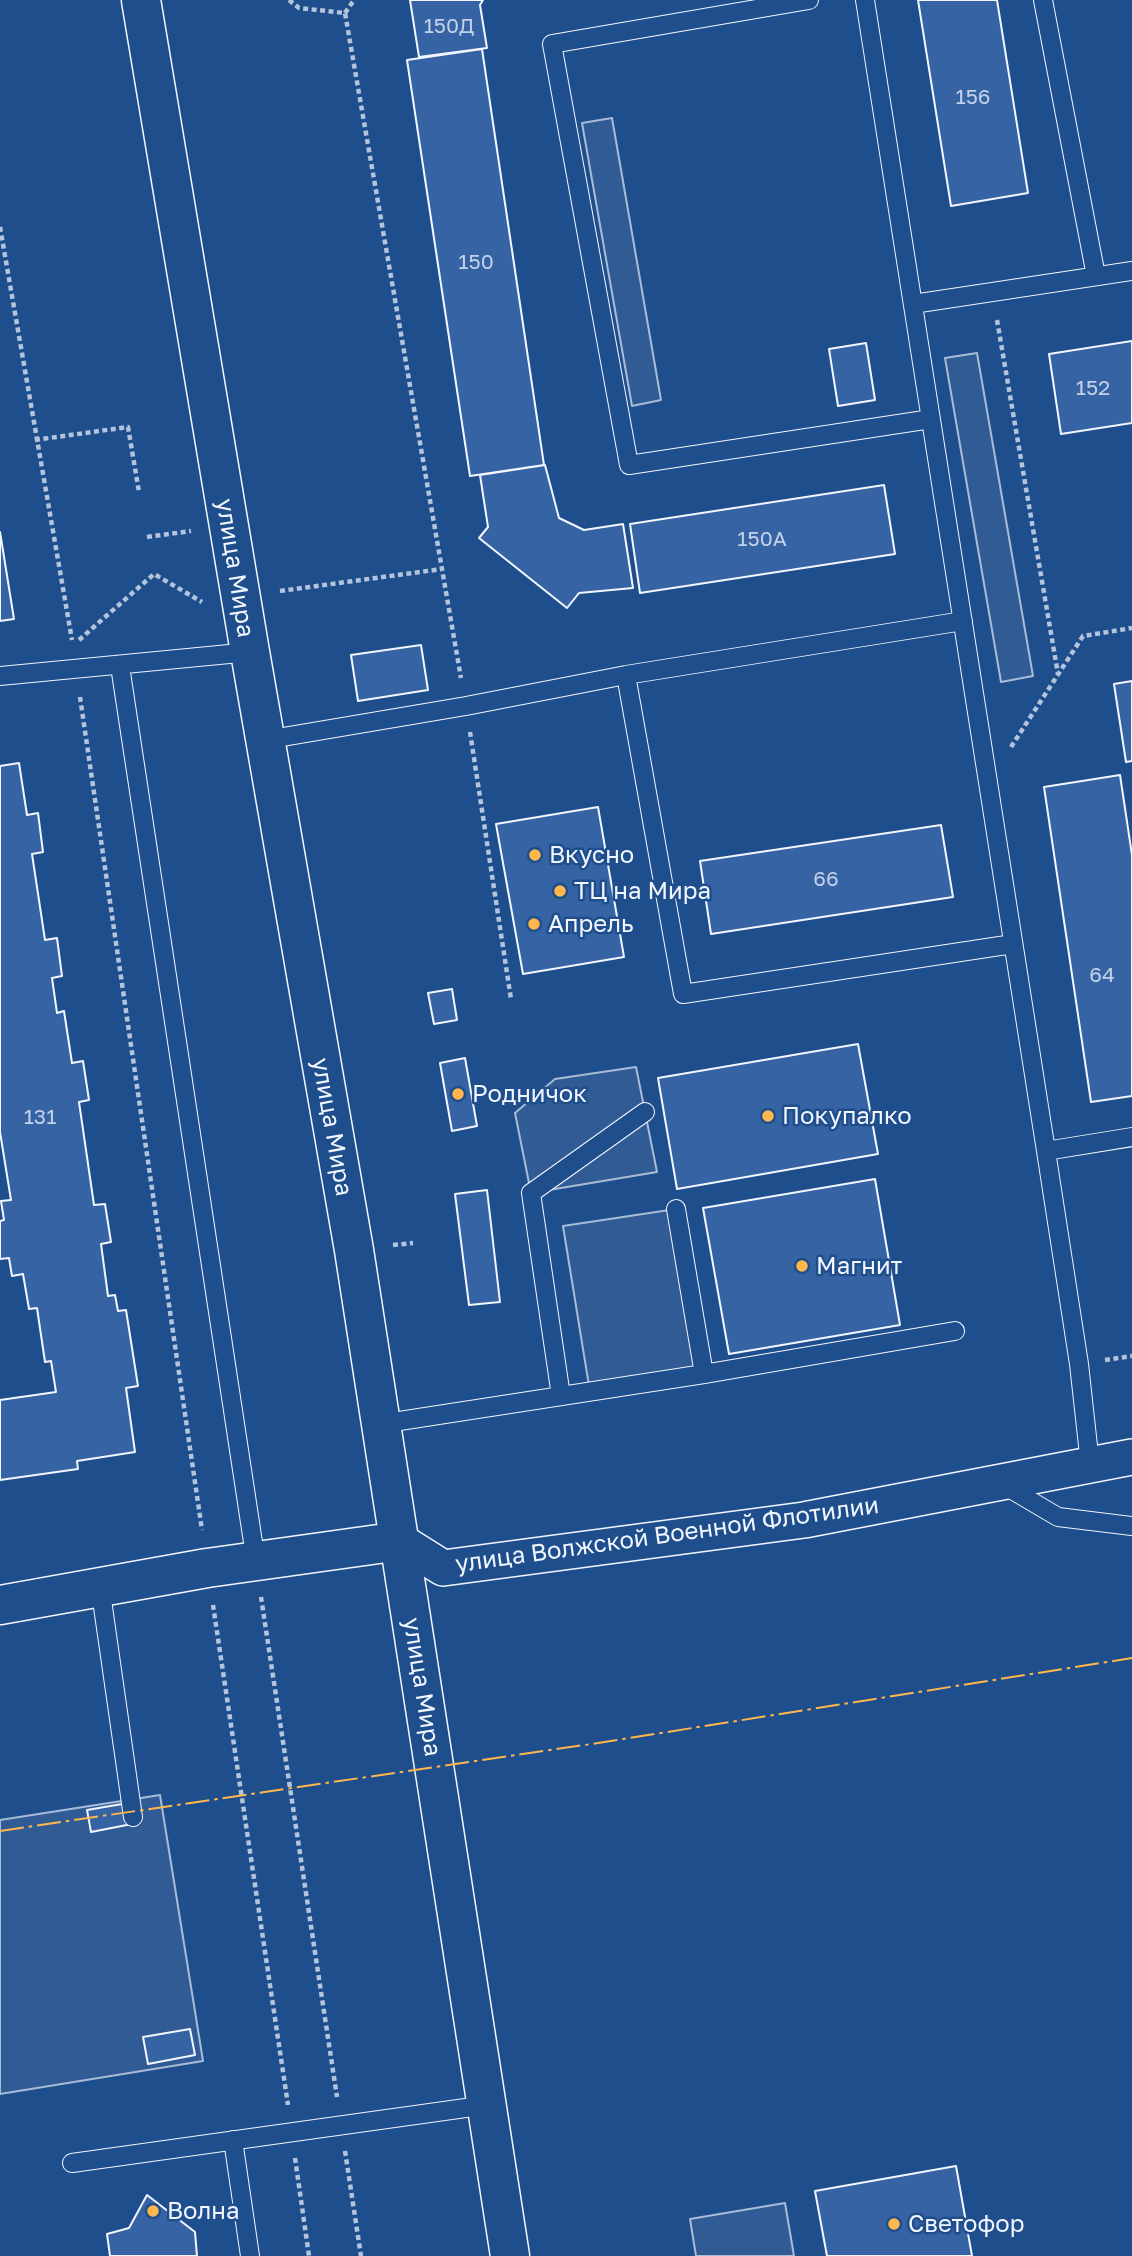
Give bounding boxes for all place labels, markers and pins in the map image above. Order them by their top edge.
place label: Вкусно [549,841,634,869]
marker: Вкусно [527,847,543,863]
place label: ТЦ на Мира [574,877,711,905]
marker: ТЦ на Мира [552,883,568,899]
place label: Апрель [548,910,634,938]
marker: Апрель [526,916,542,932]
place label: Родничок [472,1080,587,1108]
marker: Родничок [450,1086,466,1102]
place label: Покупалко [782,1102,912,1130]
marker: Покупалко [760,1108,776,1124]
place label: Магнит [816,1252,902,1280]
marker: Магнит [794,1258,810,1274]
place label: Волна [167,2197,239,2225]
marker: Волна [145,2203,161,2219]
place label: Светофор [908,2210,1024,2238]
marker: Светофор [886,2216,902,2232]

